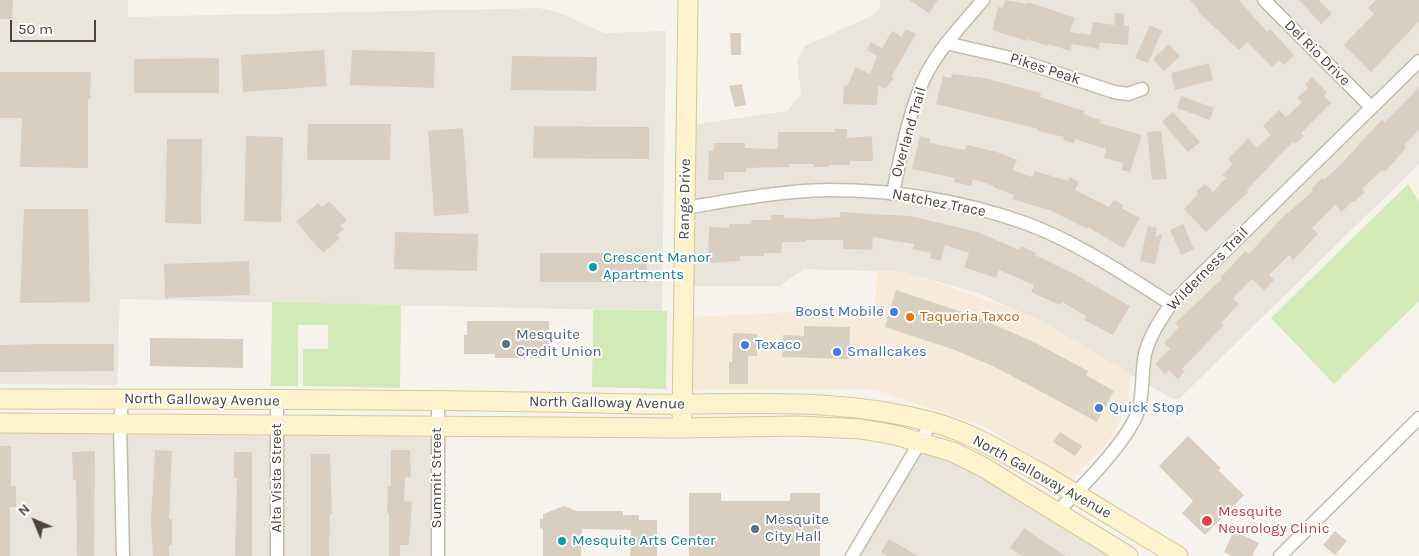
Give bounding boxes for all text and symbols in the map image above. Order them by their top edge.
scale bar [12,10,99,42]
street label: Del Rio Drive [1280,16,1354,90]
text: 50 m [18,20,53,38]
street label: Pikes Peak [1007,49,1083,89]
street label: Overland Trail [888,85,930,179]
street label: Range Drive [675,158,695,240]
street label: Natchez Trace [891,185,987,221]
street label: Wilderness Trail [1164,224,1252,314]
place label: Crescent Manor Apartments [603,249,711,284]
marker: Crescent Manor Apartments [587,261,599,273]
place label: Boost Mobile [795,303,884,321]
marker: Boost Mobile [888,306,900,318]
place label: Taqueria Taxco [920,308,1020,326]
marker: Taqueria Taxco [904,311,916,323]
place label: Mesquite Credit Union [516,326,601,361]
place label: Texaco [755,336,801,354]
marker: Mesquite Credit Union [500,338,512,350]
marker: Texaco [739,339,751,351]
place label: Smallcakes [847,343,927,361]
marker: Smallcakes [831,346,843,358]
street label: North Galloway Avenue [124,390,280,410]
street label: North Galloway Avenue [529,393,685,413]
place label: Quick Stop [1109,399,1184,417]
marker: Quick Stop [1093,402,1105,414]
street label: Alta Vista Street [268,423,286,533]
street label: Summit Street [428,427,446,529]
street label: North Galloway Avenue [970,431,1114,523]
north arrow [10,496,60,546]
text: N [14,500,34,520]
place label: Mesquite Neurology Clinic [1218,503,1329,538]
place label: Mesquite City Hall [765,511,829,546]
marker: Mesquite Neurology Clinic [1200,514,1214,528]
marker: Mesquite City Hall [749,523,761,535]
place label: Mesquite Arts Center [572,532,715,550]
marker: Mesquite Arts Center [556,535,568,547]

